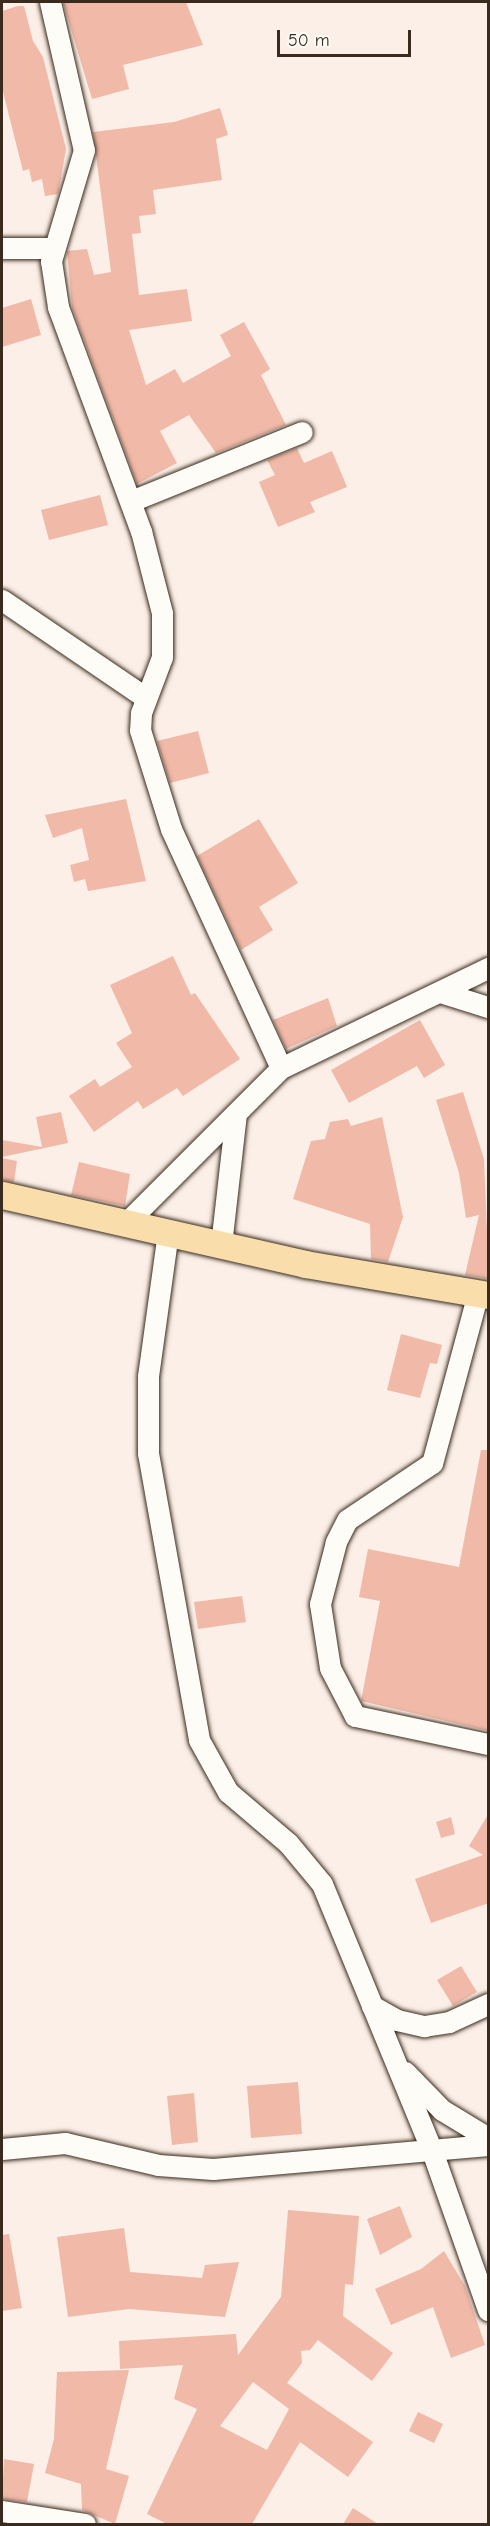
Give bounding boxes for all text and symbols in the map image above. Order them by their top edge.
scale bar [280,18,414,56]
text: 50 m [288,30,330,51]

